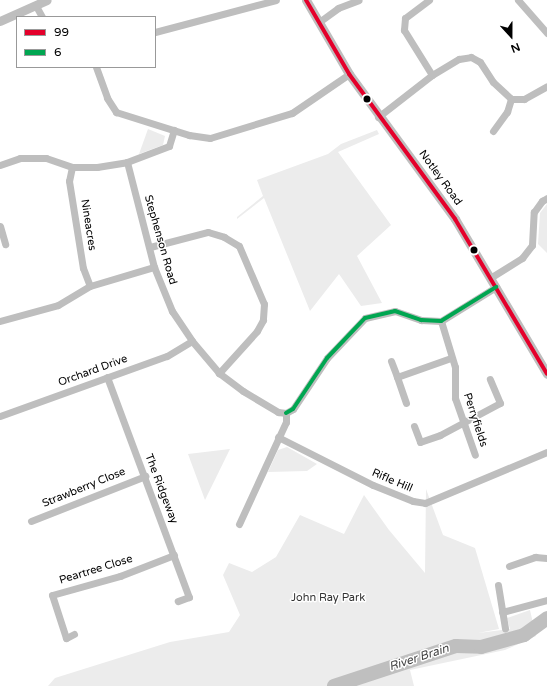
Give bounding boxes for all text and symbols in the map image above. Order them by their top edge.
legend [16,16,156,68]
north arrow [491,16,531,56]
text: 99 [54,25,69,39]
text: N [509,40,522,55]
text: 6 [54,45,62,59]
unlabelled marker [362,94,372,104]
street label: Notley Road [416,148,464,208]
street label: Stephenson Road [141,194,179,286]
street label: Nineacres [77,198,99,252]
unlabelled marker [469,245,479,255]
street label: Orchard Drive [57,352,129,390]
street label: Perryfields [460,391,490,449]
street label: The Ridgeway [142,452,180,526]
street label: Strawberry Close [40,465,128,511]
street label: Rifle Hill [370,467,414,495]
street label: Peartree Close [58,553,134,587]
park label: John Ray Park [291,591,365,605]
water label: River Brain [387,642,451,674]

